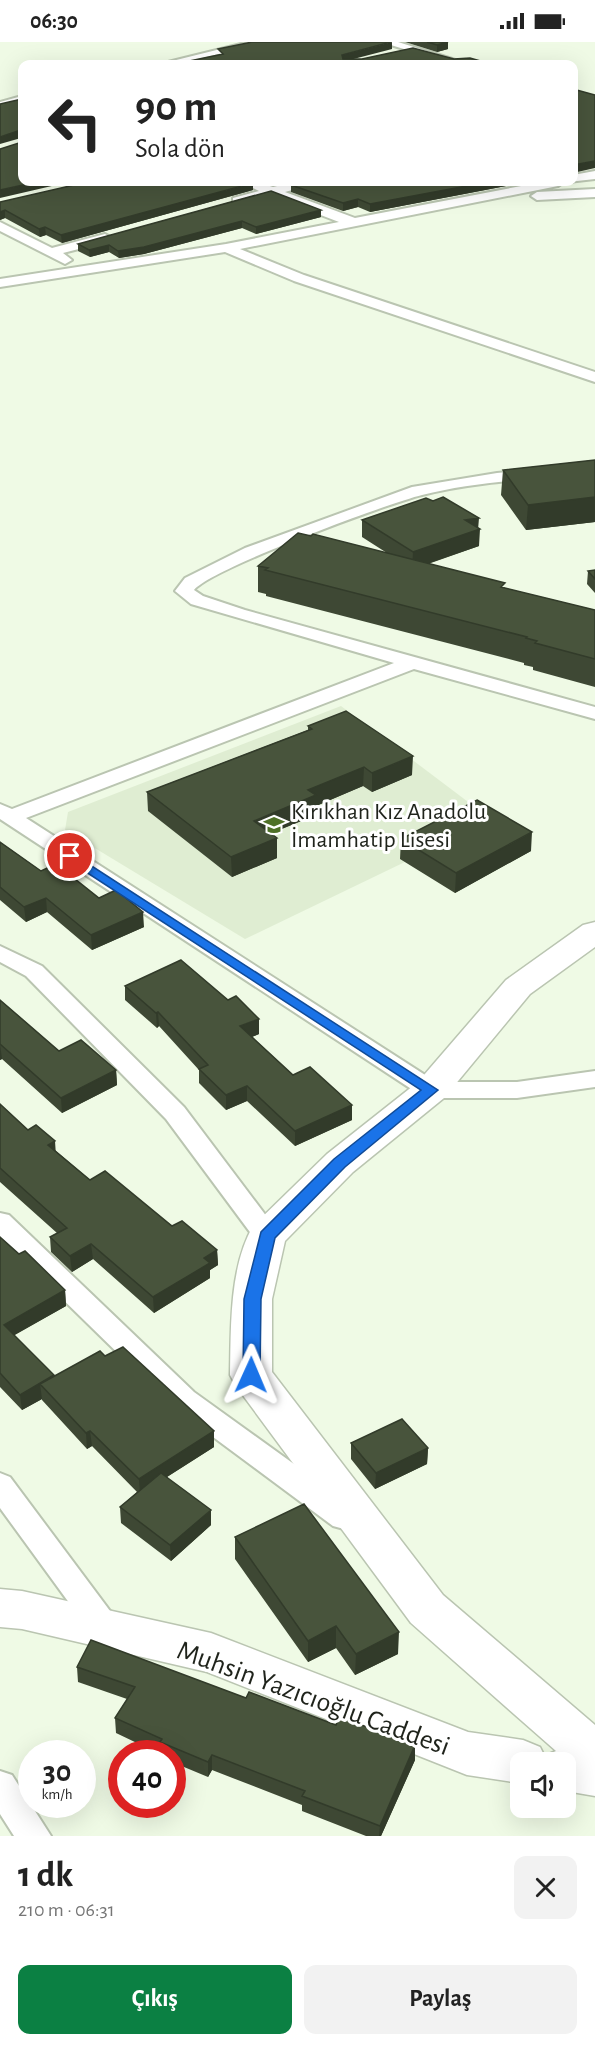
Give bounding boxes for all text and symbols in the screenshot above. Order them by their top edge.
text: 06:30 [30,10,78,32]
icon: left [36,84,114,162]
text: 90 m [135,86,217,128]
text: Sola dön [135,135,225,162]
place label: Kırıkhan Kız Anadolu İmamhatip Lisesi [291,800,486,852]
school or university icon: Kırıkhan Kız Anadolu İmamhatip Lisesi [262,813,286,837]
pin [44,830,95,881]
icon: arrive [53,839,86,872]
position arrow [219,1343,283,1407]
street label: Muhsin Yazıcıoğlu Caddesi [173,1636,453,1761]
speed limit sign: 40 [108,1740,186,1818]
map controls [510,1752,576,1818]
button: sound [510,1752,576,1818]
text: 30 [43,1757,71,1787]
text: km/h [42,1787,72,1802]
button: close [514,1856,577,1919]
text: 1 dk [18,1857,73,1893]
text: 210 m · 06:31 [18,1900,115,1920]
button: Çıkış [18,1965,292,2034]
button: Paylaş [304,1965,577,2034]

